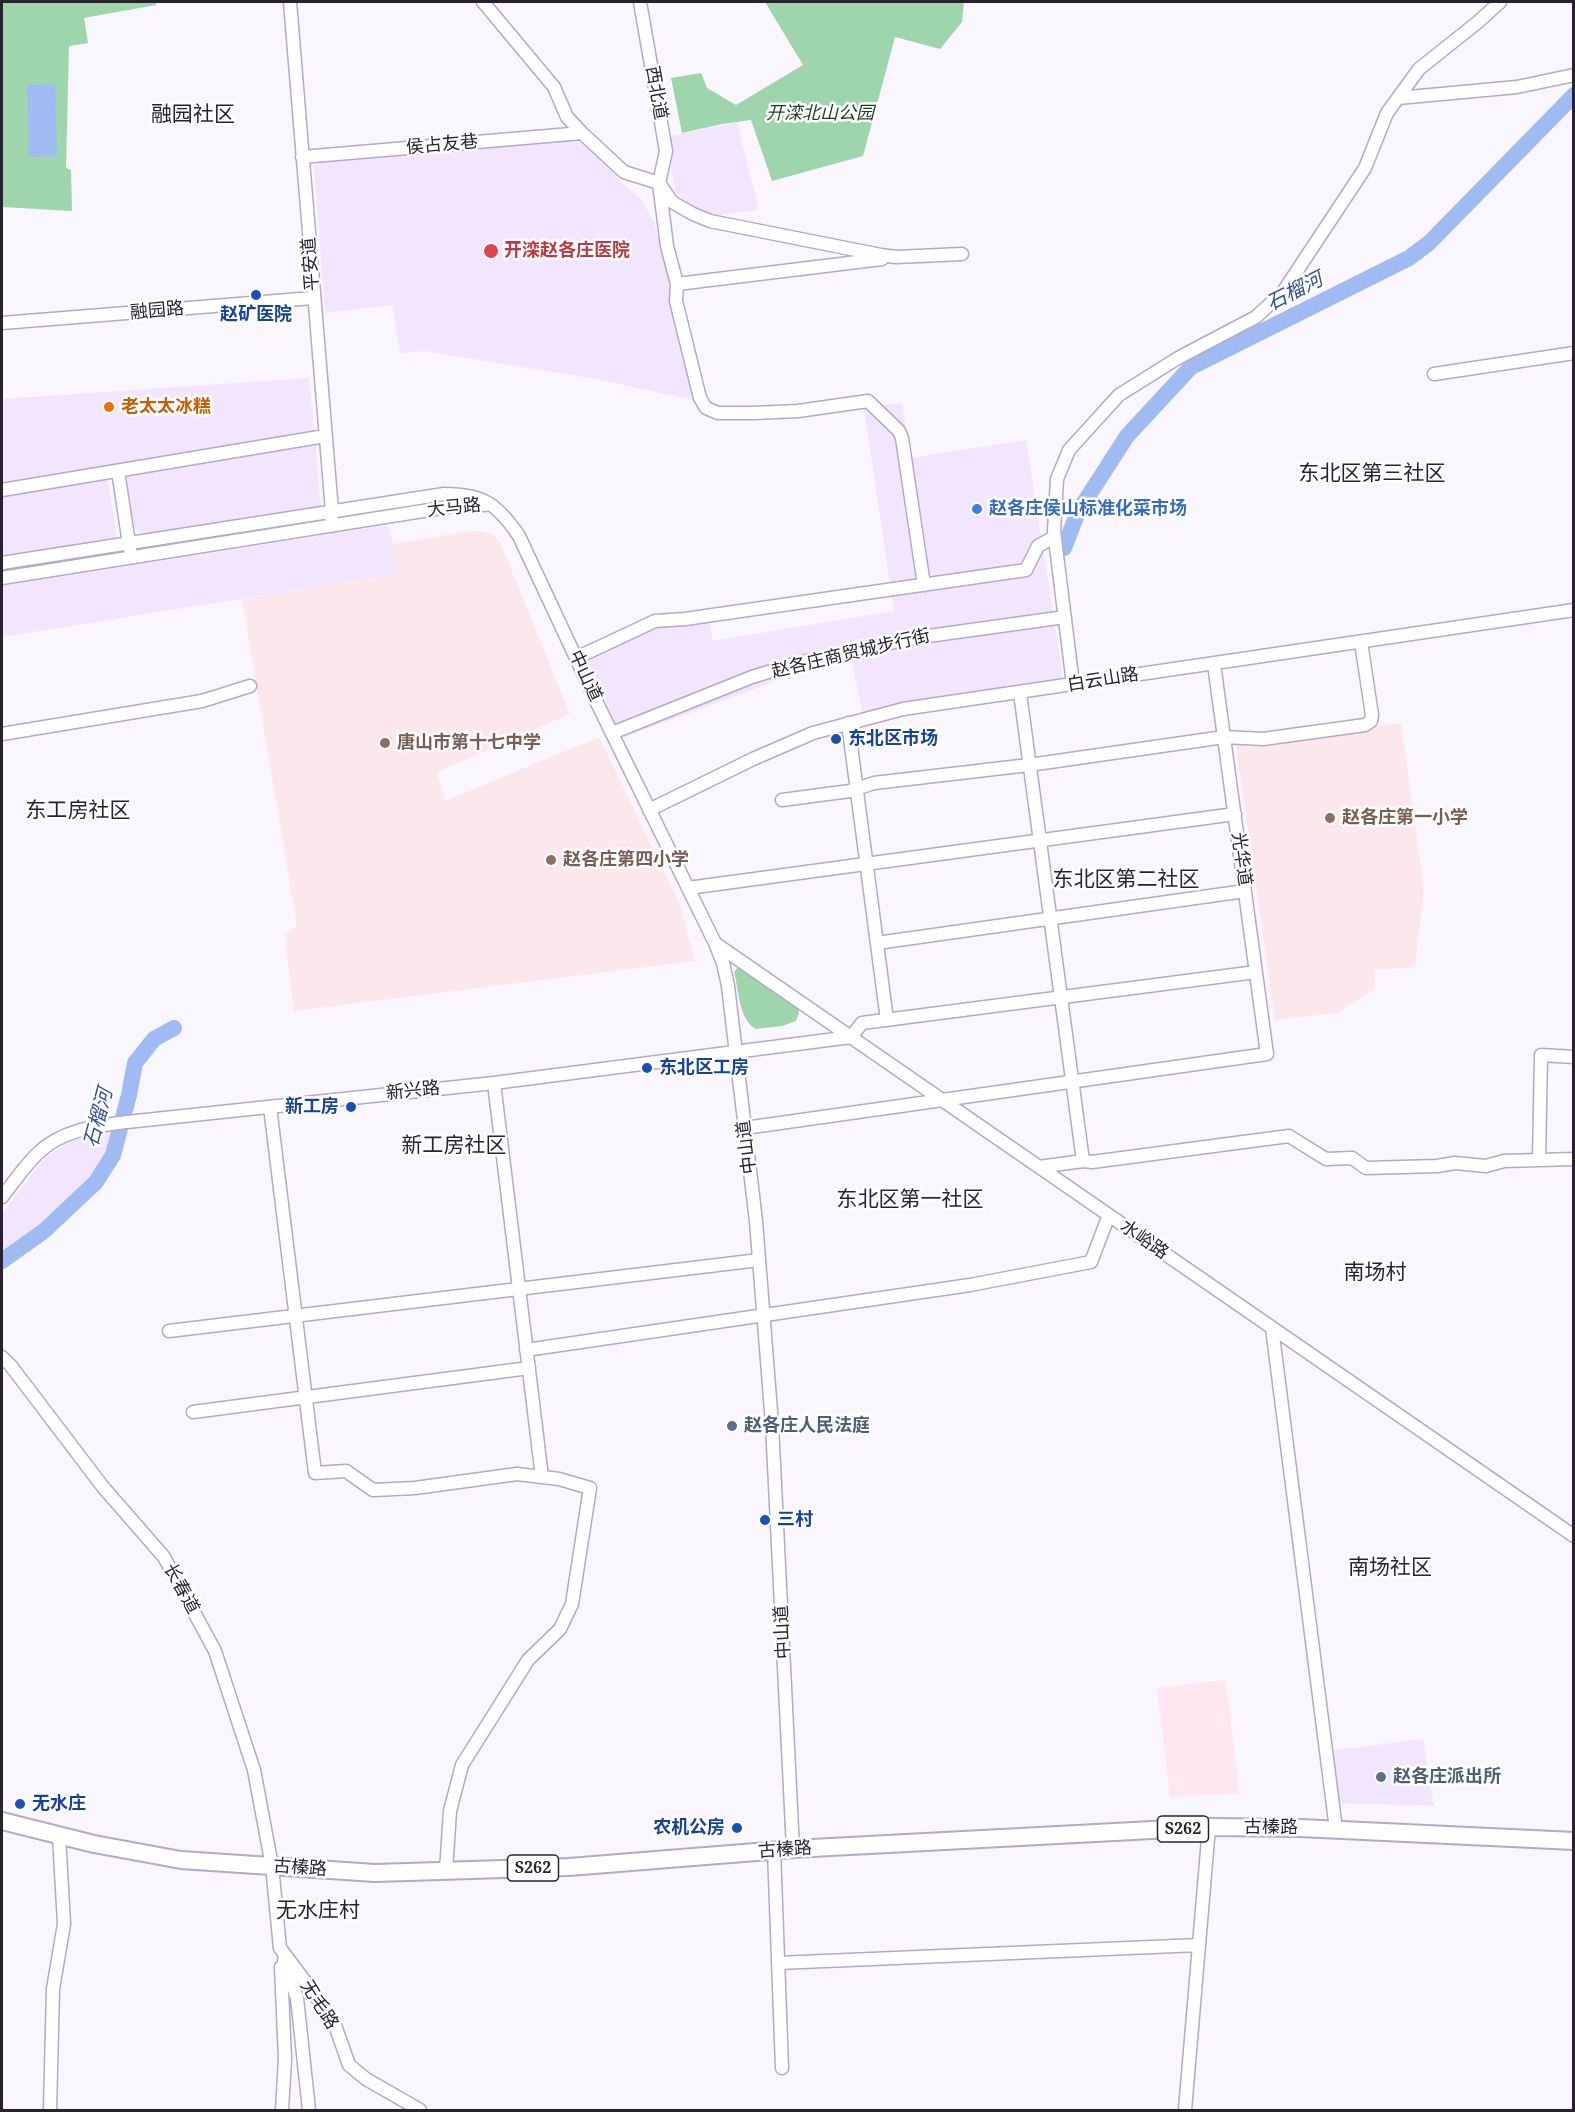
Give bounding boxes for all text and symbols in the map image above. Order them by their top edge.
street label: 西北道 [641,65,671,121]
district label: 融园社区 [151,102,235,128]
park label: 开滦北山公园 [766,103,874,125]
street label: 侯占友巷 [405,131,479,159]
street label: 平安道 [298,236,324,292]
place label: 开滦赵各庄医院 [504,240,630,262]
marker: 开滦赵各庄医院 [482,242,500,260]
water label: 石榴河 [1263,268,1327,316]
marker: 赵矿医院 [249,288,263,302]
street label: 融园路 [129,298,185,324]
place label: 赵矿医院 [220,304,292,326]
place label: 老太太冰糕 [121,396,211,418]
marker: 老太太冰糕 [102,400,116,414]
district label: 东北区第三社区 [1299,461,1445,487]
street label: 大马路 [426,494,482,522]
place label: 赵各庄侯山标准化菜市场 [989,498,1187,520]
marker: 赵各庄侯山标准化菜市场 [970,502,984,516]
street label: 赵各庄商贸城步行街 [770,625,932,683]
street label: 中山道 [564,647,606,705]
street label: 白云山路 [1066,664,1140,696]
place label: 东北区市场 [848,728,938,750]
place label: 唐山市第十七中学 [397,732,541,754]
marker: 东北区市场 [829,732,843,746]
marker: 唐山市第十七中学 [378,736,392,750]
district label: 东工房社区 [26,798,130,824]
place label: 赵各庄第一小学 [1342,807,1468,829]
marker: 赵各庄第一小学 [1323,811,1337,825]
street label: 光华道 [1227,831,1255,887]
place label: 赵各庄第四小学 [563,849,689,871]
marker: 赵各庄第四小学 [544,853,558,867]
district label: 东北区第二社区 [1053,867,1199,893]
place label: 东北区工房 [659,1057,749,1079]
marker: 东北区工房 [640,1061,654,1075]
street label: 新兴路 [385,1077,441,1105]
water label: 石榴河 [80,1086,118,1150]
place label: 新工房 [285,1096,339,1118]
marker: 新工房 [344,1100,358,1114]
street label: 中山道 [733,1119,761,1175]
district label: 新工房社区 [402,1133,506,1159]
district label: 东北区第一社区 [837,1187,983,1213]
street label: 水峪路 [1116,1216,1172,1264]
district label: 南场村 [1344,1260,1406,1286]
place label: 赵各庄人民法庭 [744,1415,870,1437]
marker: 赵各庄人民法庭 [725,1419,739,1433]
place label: 三村 [777,1509,813,1531]
marker: 三村 [758,1513,772,1527]
district label: 南场社区 [1348,1555,1432,1581]
street label: 长春道 [158,1560,204,1618]
street label: 中山道 [771,1604,795,1660]
place label: 赵各庄派出所 [1393,1766,1501,1788]
marker: 赵各庄派出所 [1374,1770,1388,1784]
place label: 无水庄 [32,1793,86,1815]
marker: 无水庄 [13,1797,27,1811]
road number: S262 [1158,1816,1208,1842]
place label: 农机公房 [653,1817,725,1839]
street label: 古榛路 [1244,1817,1298,1839]
marker: 农机公房 [730,1821,744,1835]
street label: 古榛路 [757,1837,813,1863]
street label: 古榛路 [272,1855,328,1881]
road number: S262 [508,1855,558,1881]
district label: 无水庄村 [276,1898,360,1924]
street label: 无毛路 [296,1976,342,2034]

